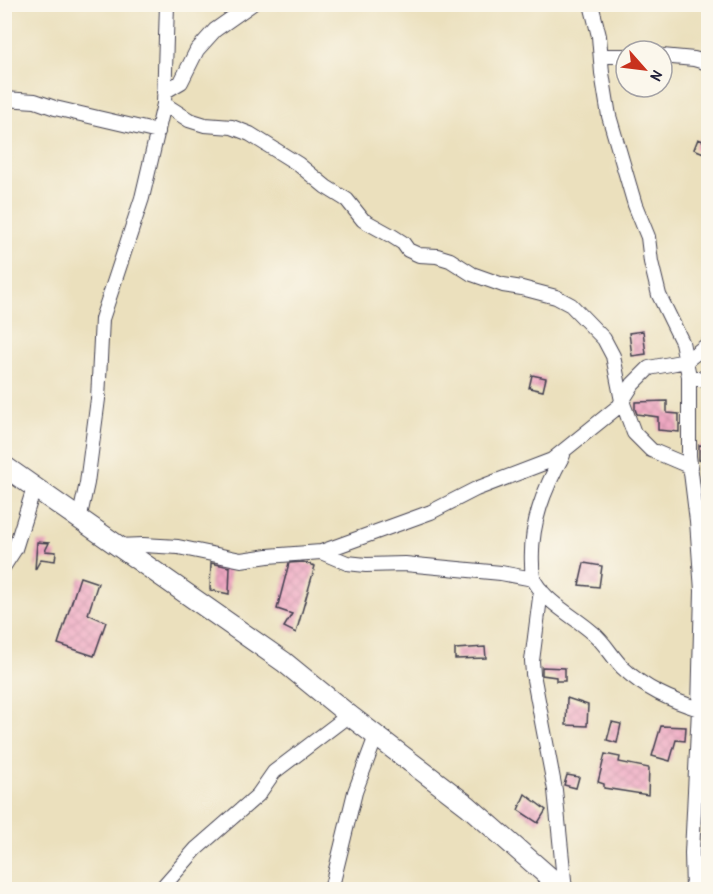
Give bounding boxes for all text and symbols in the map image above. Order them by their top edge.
north arrow [614,39,674,99]
text: N [645,67,669,85]

